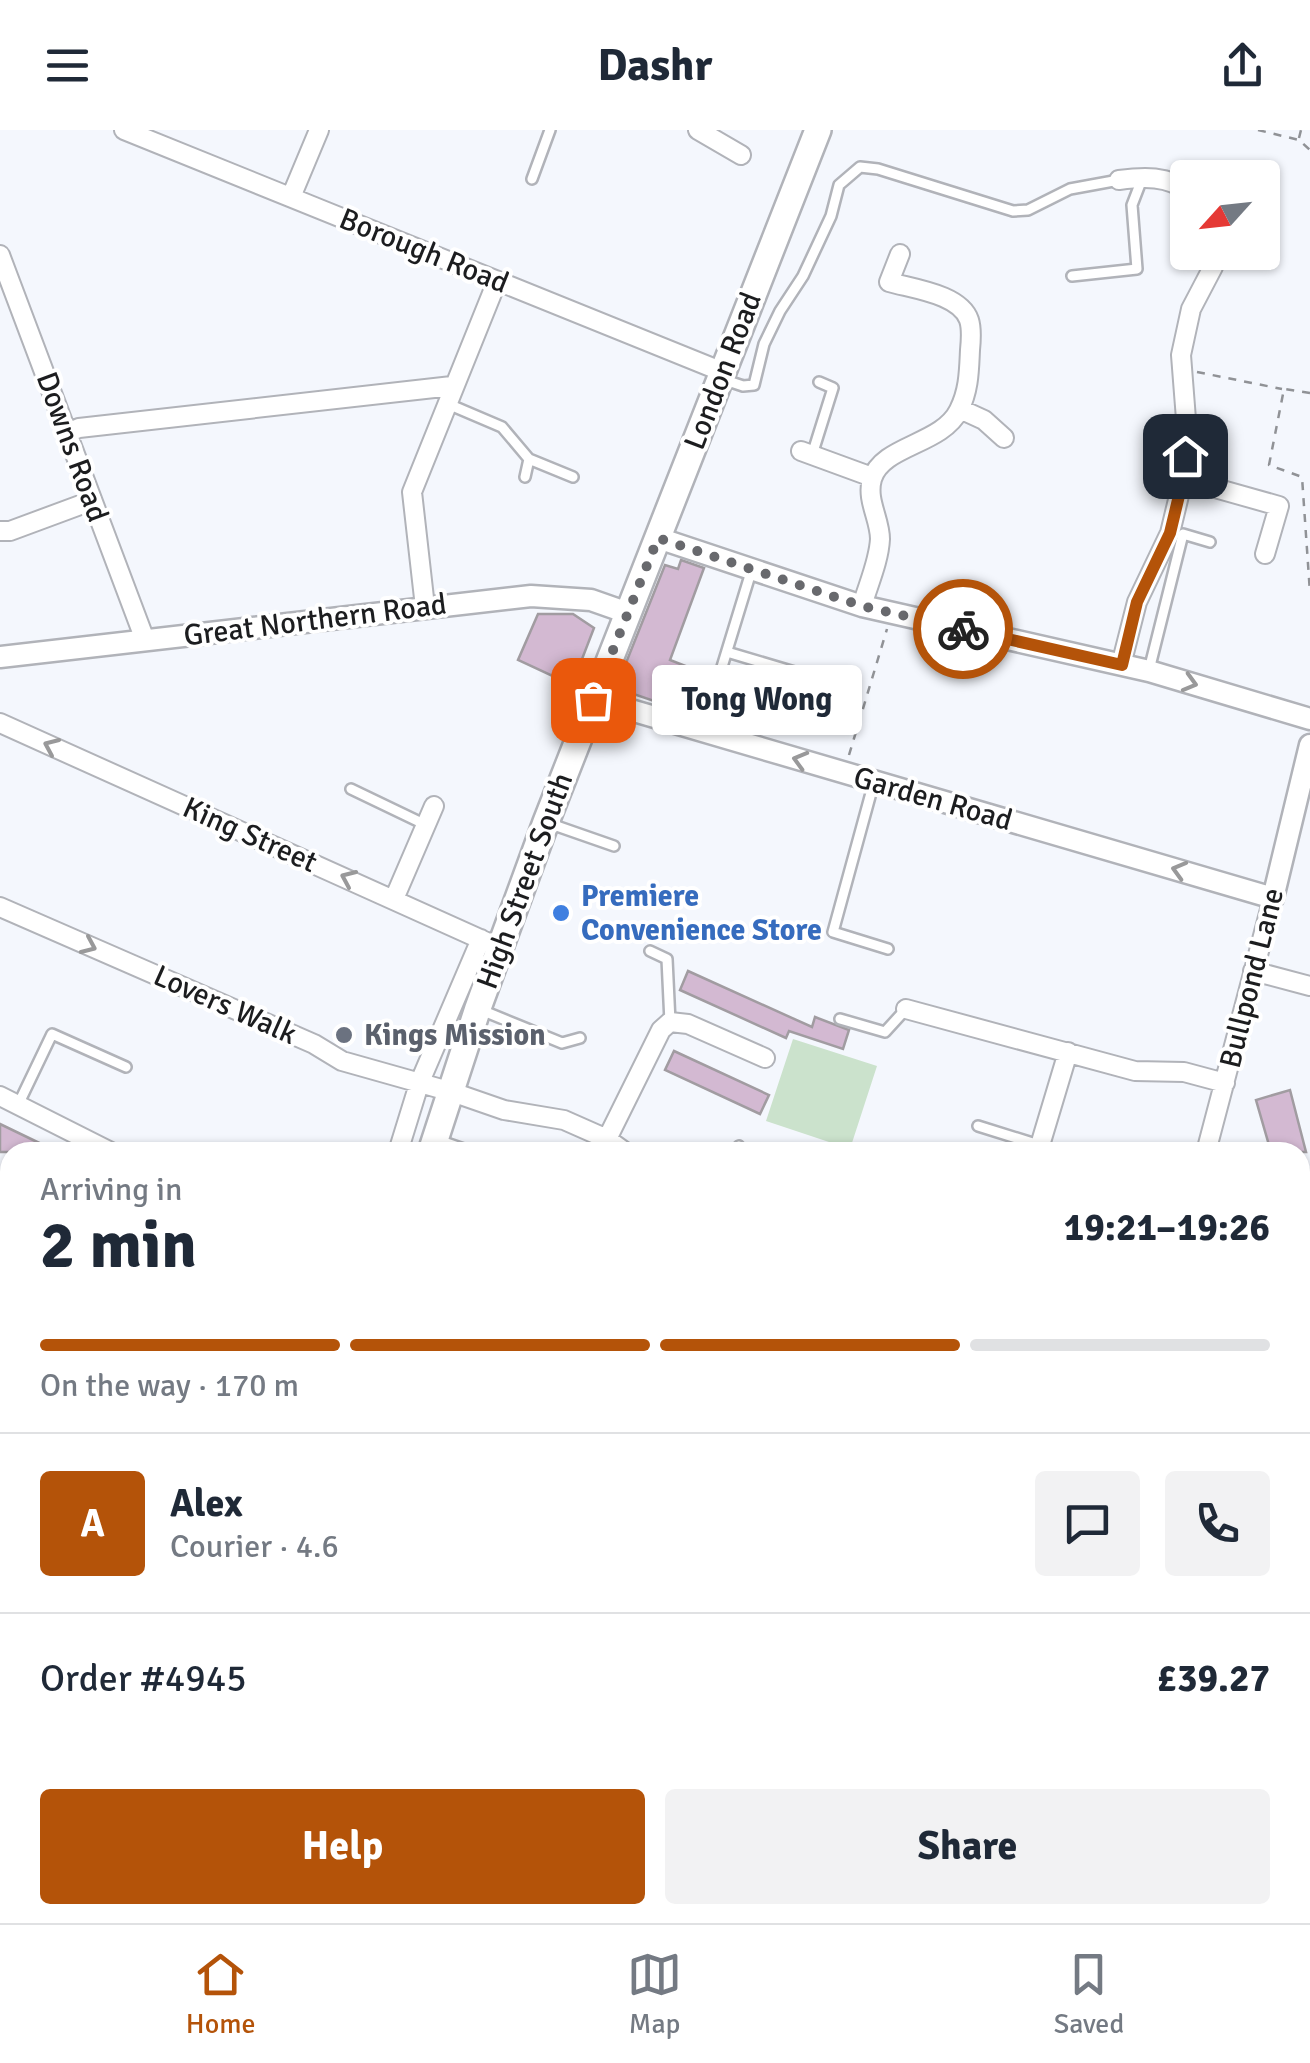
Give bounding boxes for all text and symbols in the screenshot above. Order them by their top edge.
icon: menu [40,38,95,93]
text: Dashr [598,38,712,93]
icon: share [1215,38,1270,93]
north arrow [1170,160,1280,270]
map controls [1170,160,1280,270]
street label: Borough Road [334,200,514,302]
street label: London Road [676,287,770,455]
street label: Downs Road [28,367,116,527]
pin [1143,414,1228,499]
icon: home [1158,429,1213,484]
courier [913,579,1013,679]
street label: Great Northern Road [181,586,449,654]
icon: bike [936,602,991,657]
pin [551,658,636,743]
callout: Tong Wong [653,665,863,735]
one-way arrow [1181,671,1198,692]
icon: bag [566,673,621,728]
text: Tong Wong [682,680,833,719]
one-way arrow [43,738,61,758]
one-way arrow [792,751,809,772]
street label: Garden Road [849,759,1017,839]
street label: High Street South [469,768,581,994]
street label: King Street [177,789,323,881]
one-way arrow [1171,861,1188,882]
one-way arrow [340,870,358,890]
place label: Premiere Convenience Store [581,878,822,949]
street label: Bullpond Lane [1212,884,1292,1072]
marker: Premiere Convenience Store [550,902,572,924]
one-way arrow [79,934,97,954]
street label: Lovers Walk [148,957,302,1053]
place label: Kings Mission [364,1017,546,1054]
marker: Kings Mission [333,1024,355,1046]
text: Arriving in [40,1170,182,1209]
text: 19:21–19:26 [1064,1204,1270,1251]
text: 2 min [40,1206,197,1286]
text: On the way · 170 m [40,1366,299,1405]
button: chat [1035,1471,1140,1576]
button: phone [1165,1471,1270,1576]
text: Alex [170,1480,243,1527]
text: A [80,1500,105,1547]
text: Courier · 4.6 [170,1527,339,1566]
text: Order #4945 [40,1655,247,1702]
text: £39.27 [1157,1655,1270,1702]
button: Help [40,1789,645,1904]
button: Share [665,1789,1270,1904]
tab: Home [186,1947,256,2041]
tab: Map [627,1947,682,2041]
tab: Saved [1054,1947,1124,2041]

